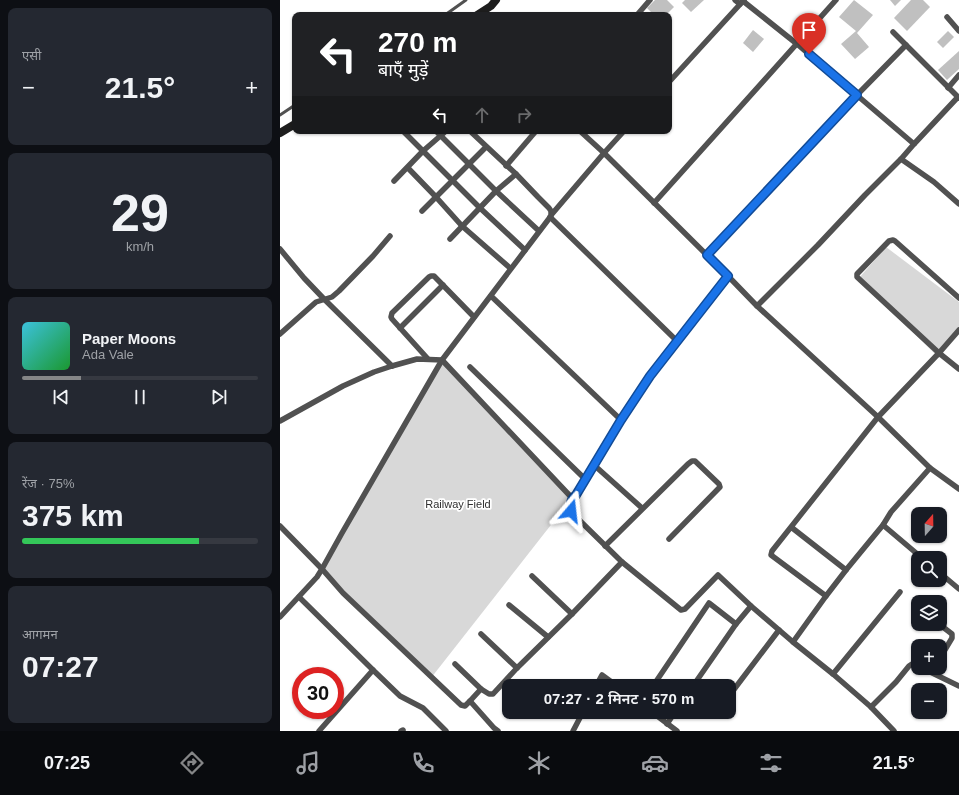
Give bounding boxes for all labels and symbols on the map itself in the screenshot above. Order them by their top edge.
pin [792,13,826,54]
position arrow [550,490,592,532]
park label: Railway Field [425,498,491,510]
north arrow [911,507,947,543]
speed limit sign: 30 [292,667,344,719]

